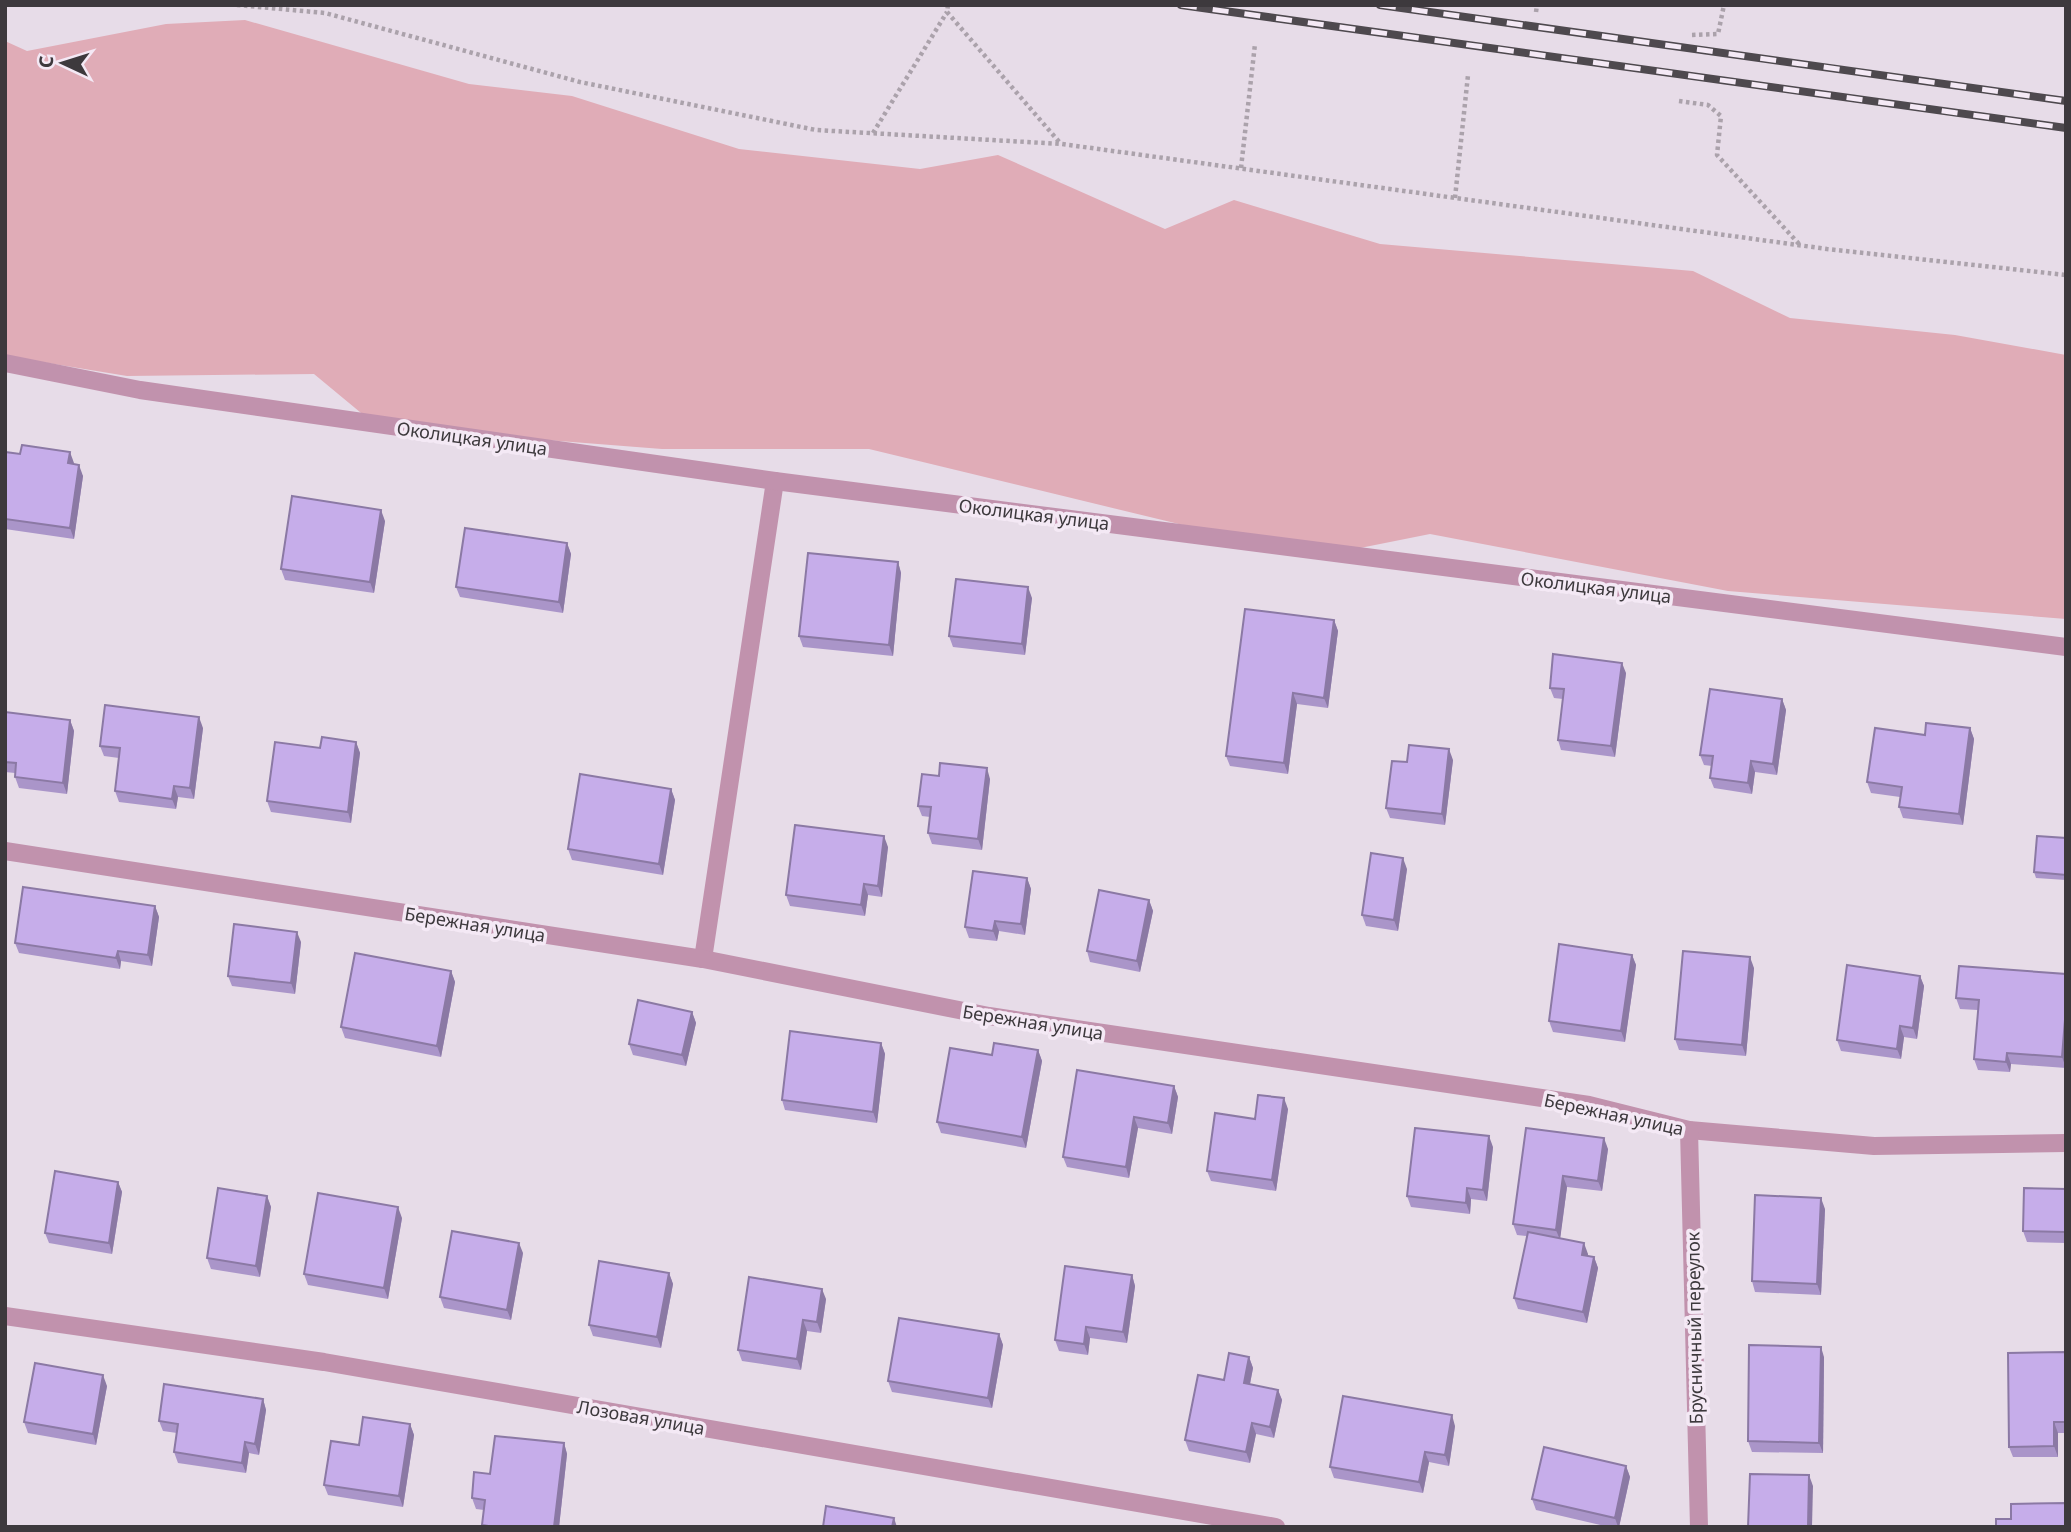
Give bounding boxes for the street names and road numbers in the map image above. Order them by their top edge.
street label: Околицкая улица [395,416,549,460]
street label: Околицкая улица [957,493,1111,535]
street label: Околицкая улица [1519,566,1673,608]
street label: Бережная улица [403,901,547,947]
street label: Бережная улица [961,999,1105,1045]
street label: Бережная улица [1542,1087,1686,1141]
street label: Брусничный переулок [1680,1231,1708,1424]
street label: Лозовая улица [575,1394,707,1440]

